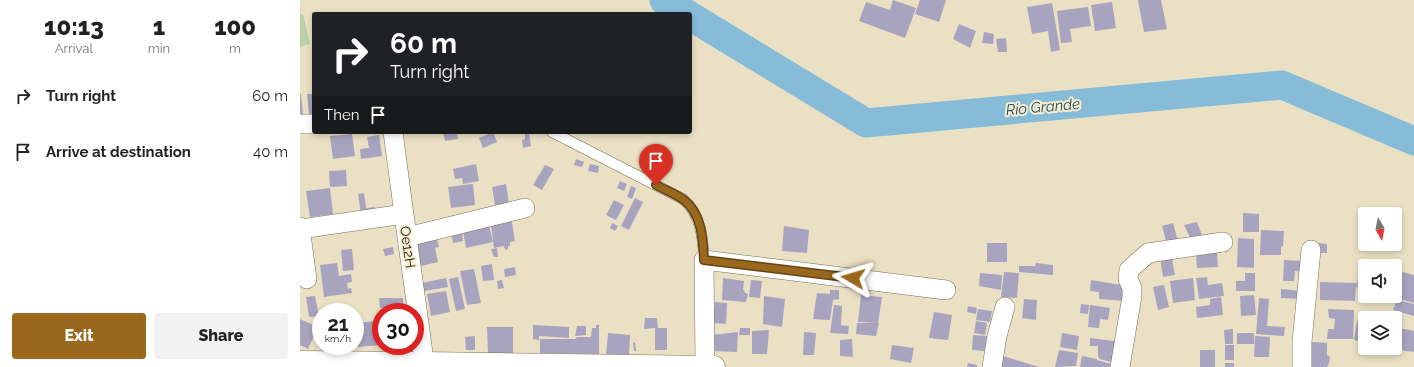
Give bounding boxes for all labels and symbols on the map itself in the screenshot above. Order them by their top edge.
water label: Rio Grande [1005,95,1081,119]
pin [639,144,673,185]
north arrow [1358,207,1402,251]
street label: Oe12H [397,225,419,269]
position arrow [832,257,874,299]
speed limit sign: 30 [372,303,424,355]

